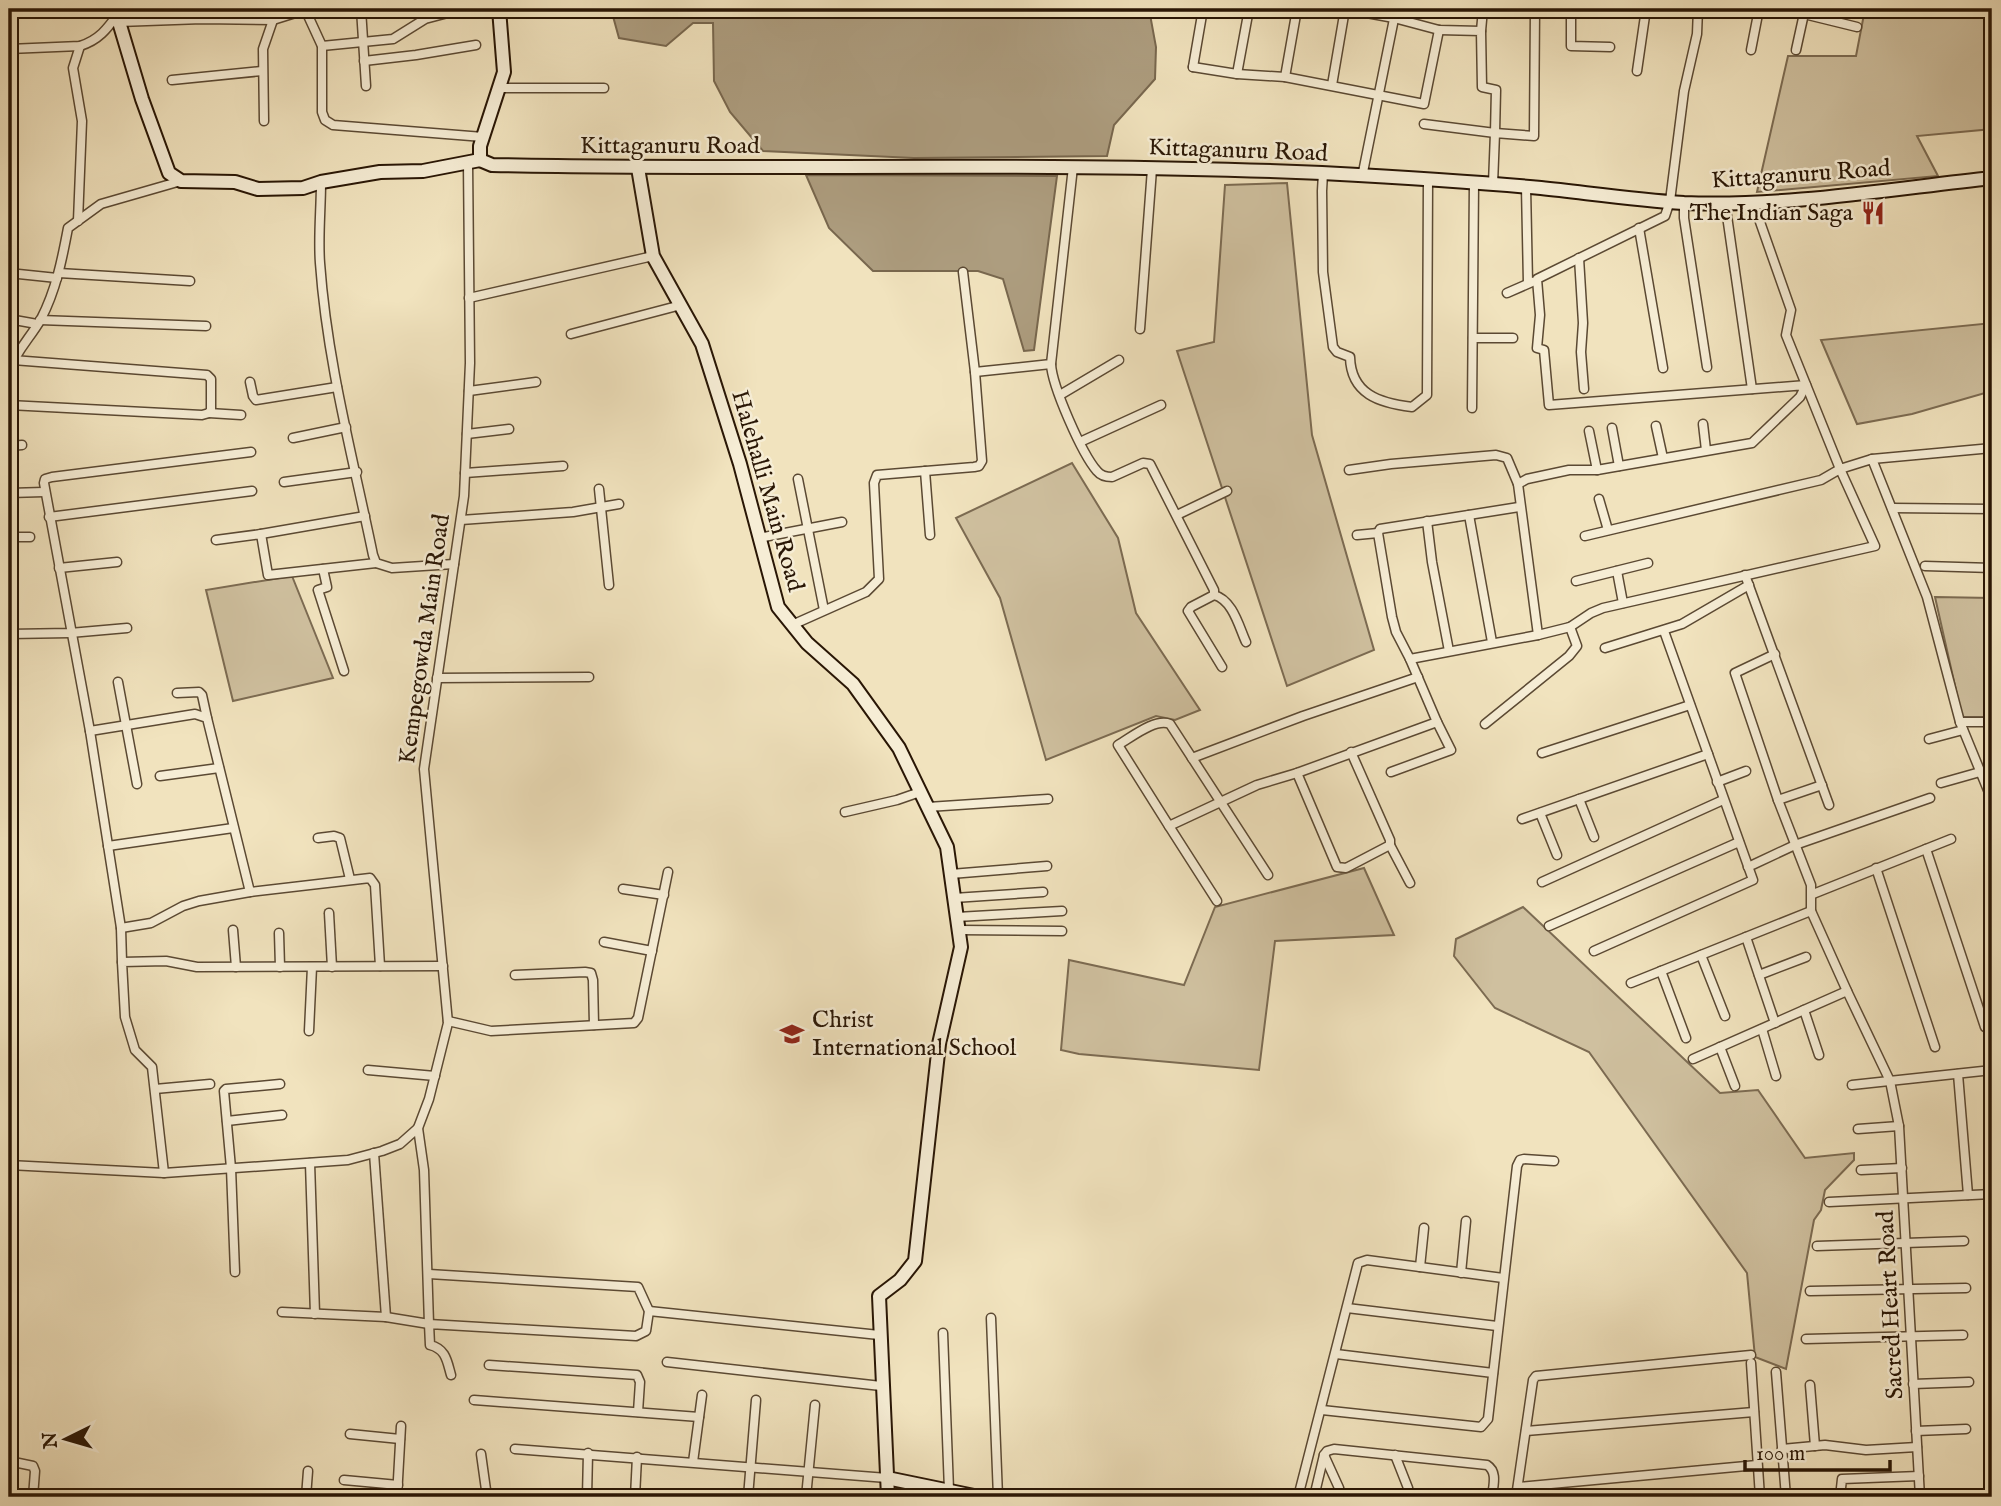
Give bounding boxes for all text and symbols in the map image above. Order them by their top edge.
street label: Kittaganuru Road [580,131,760,162]
street label: Kittaganuru Road [1148,132,1329,170]
street label: Kittaganuru Road [1710,153,1892,197]
place label: The Indian Saga [1690,198,1854,229]
restaurant icon: The Indian Saga [1859,199,1887,227]
street label: Halehalli Main Road [723,387,811,595]
street label: Kempegowda Main Road [392,512,458,766]
place label: Christ International School [812,1005,1017,1064]
school or university icon: Christ International School [778,1020,806,1048]
street label: Sacred Heart Road [1871,1210,1911,1400]
north arrow [32,1404,102,1474]
scale bar [1745,1429,1891,1473]
text: N [38,1431,64,1451]
text: 100 m [1756,1441,1805,1468]

